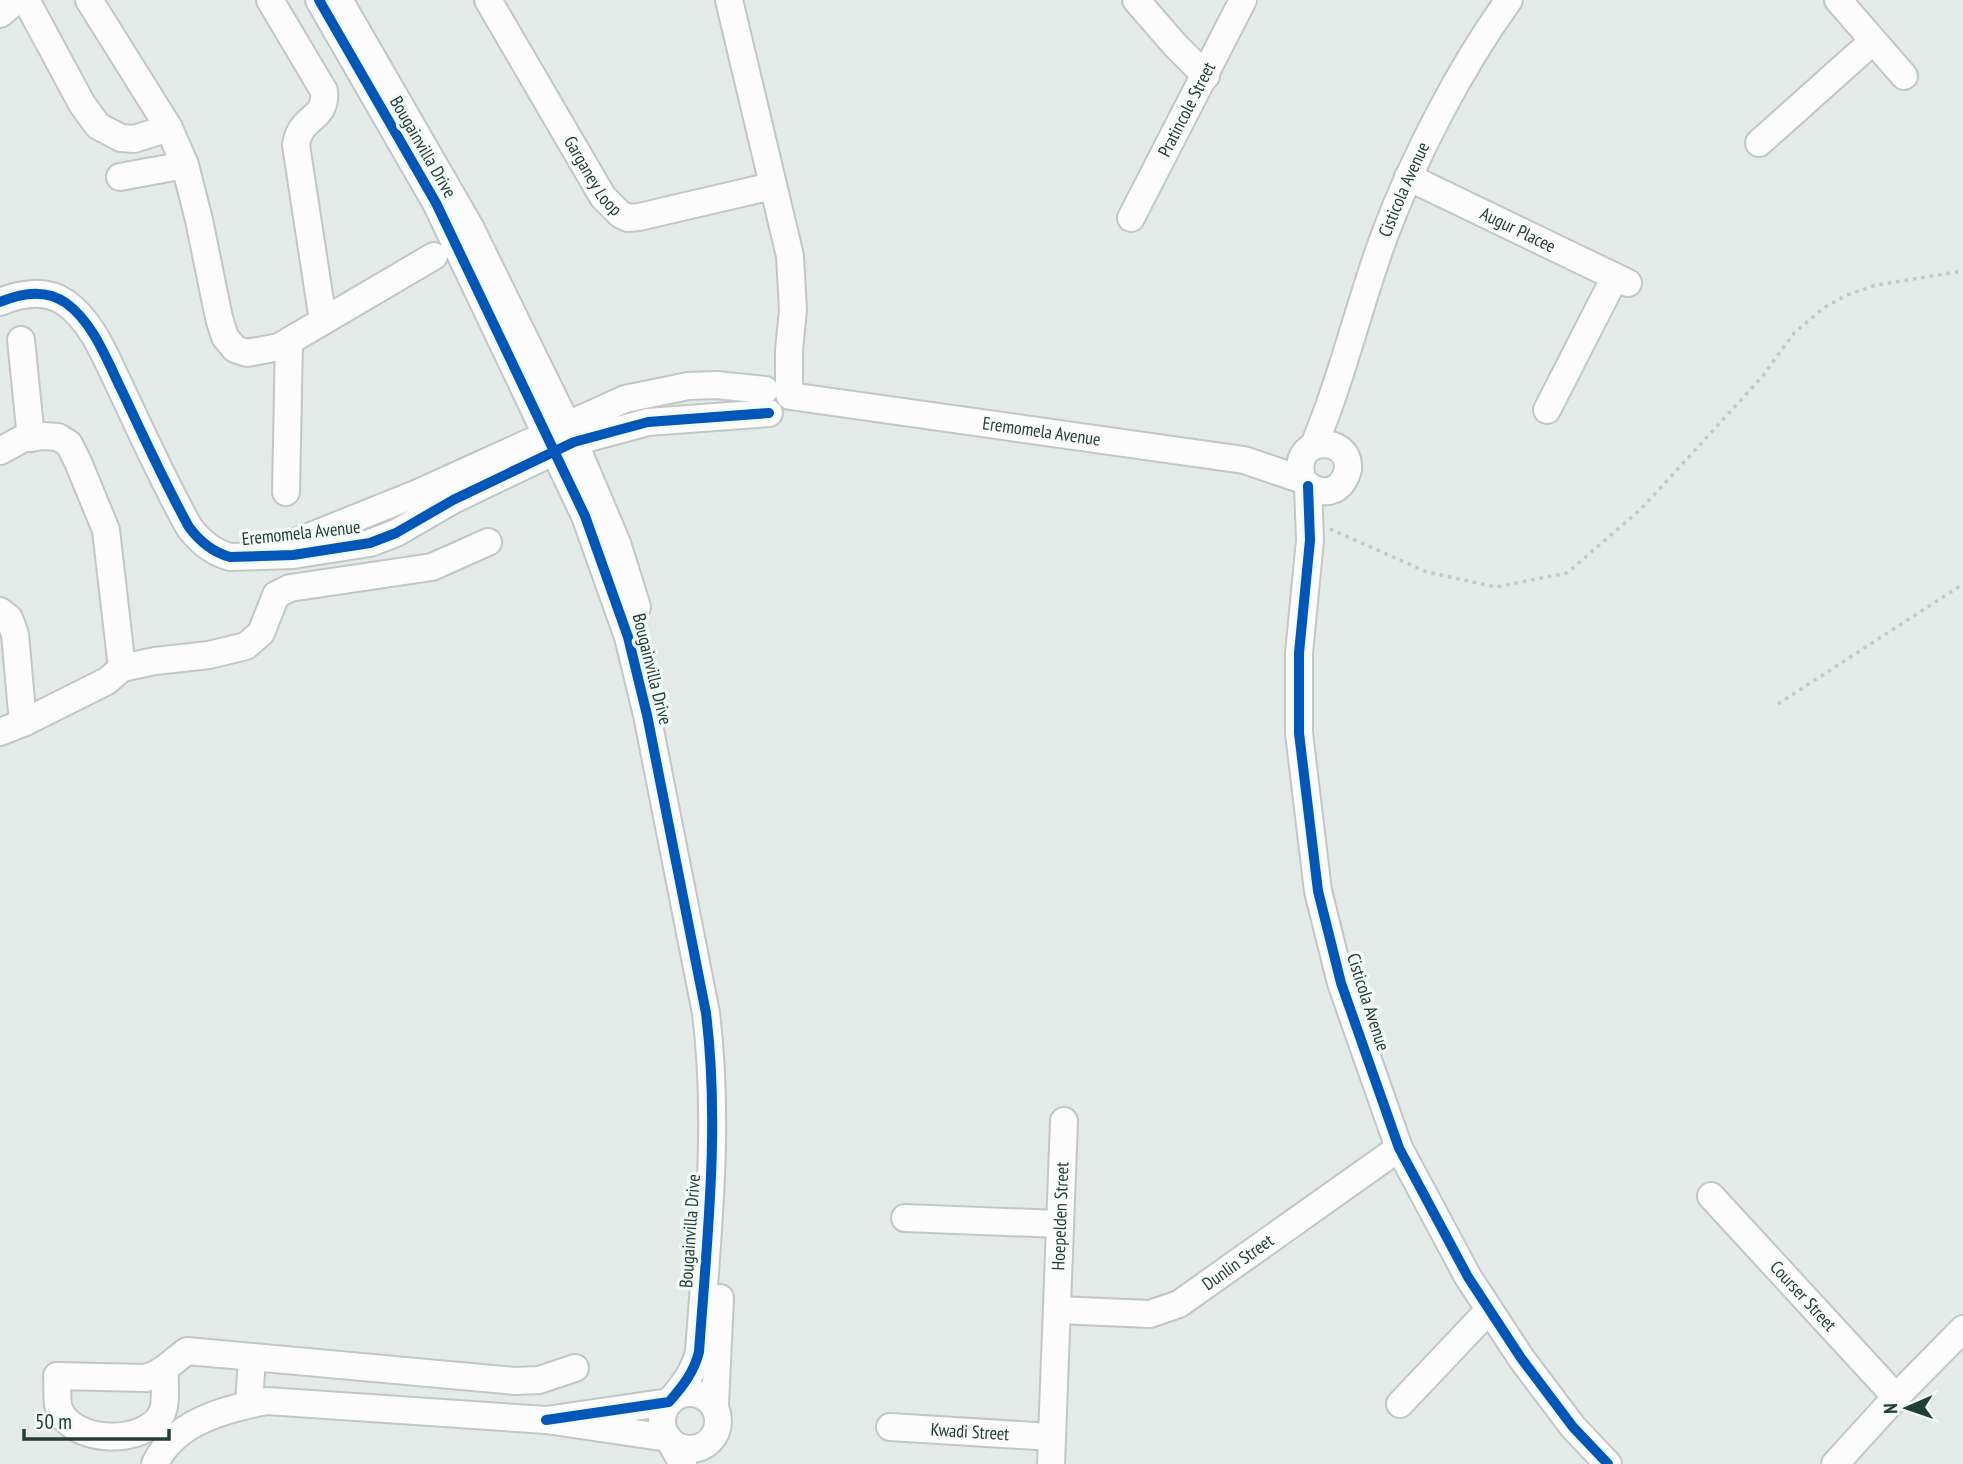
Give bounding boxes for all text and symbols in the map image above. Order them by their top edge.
street label: Pratincole Street [1152,58,1220,160]
street label: Bougainvilla Drive [385,92,462,202]
street label: Garganey Loop [559,132,628,221]
street label: Cisticola Avenue [1373,138,1434,240]
street label: Augur Placee [1477,202,1560,257]
street label: Eremomela Avenue [981,411,1102,451]
street label: Eremomela Avenue [241,515,361,550]
street label: Bougainvilla Drive [628,611,677,727]
street label: Cisticola Avenue [1342,950,1395,1054]
street label: Hoepelden Street [1046,1161,1073,1271]
street label: Bougainvilla Drive [674,1173,705,1289]
street label: Dunlin Street [1197,1229,1278,1295]
street label: Courser Street [1765,1256,1842,1336]
north arrow [1872,1373,1942,1443]
scale bar [24,1398,170,1442]
text: N [1878,1403,1902,1414]
text: 50 m [35,1408,72,1435]
street label: Kwadi Street [930,1418,1010,1445]

